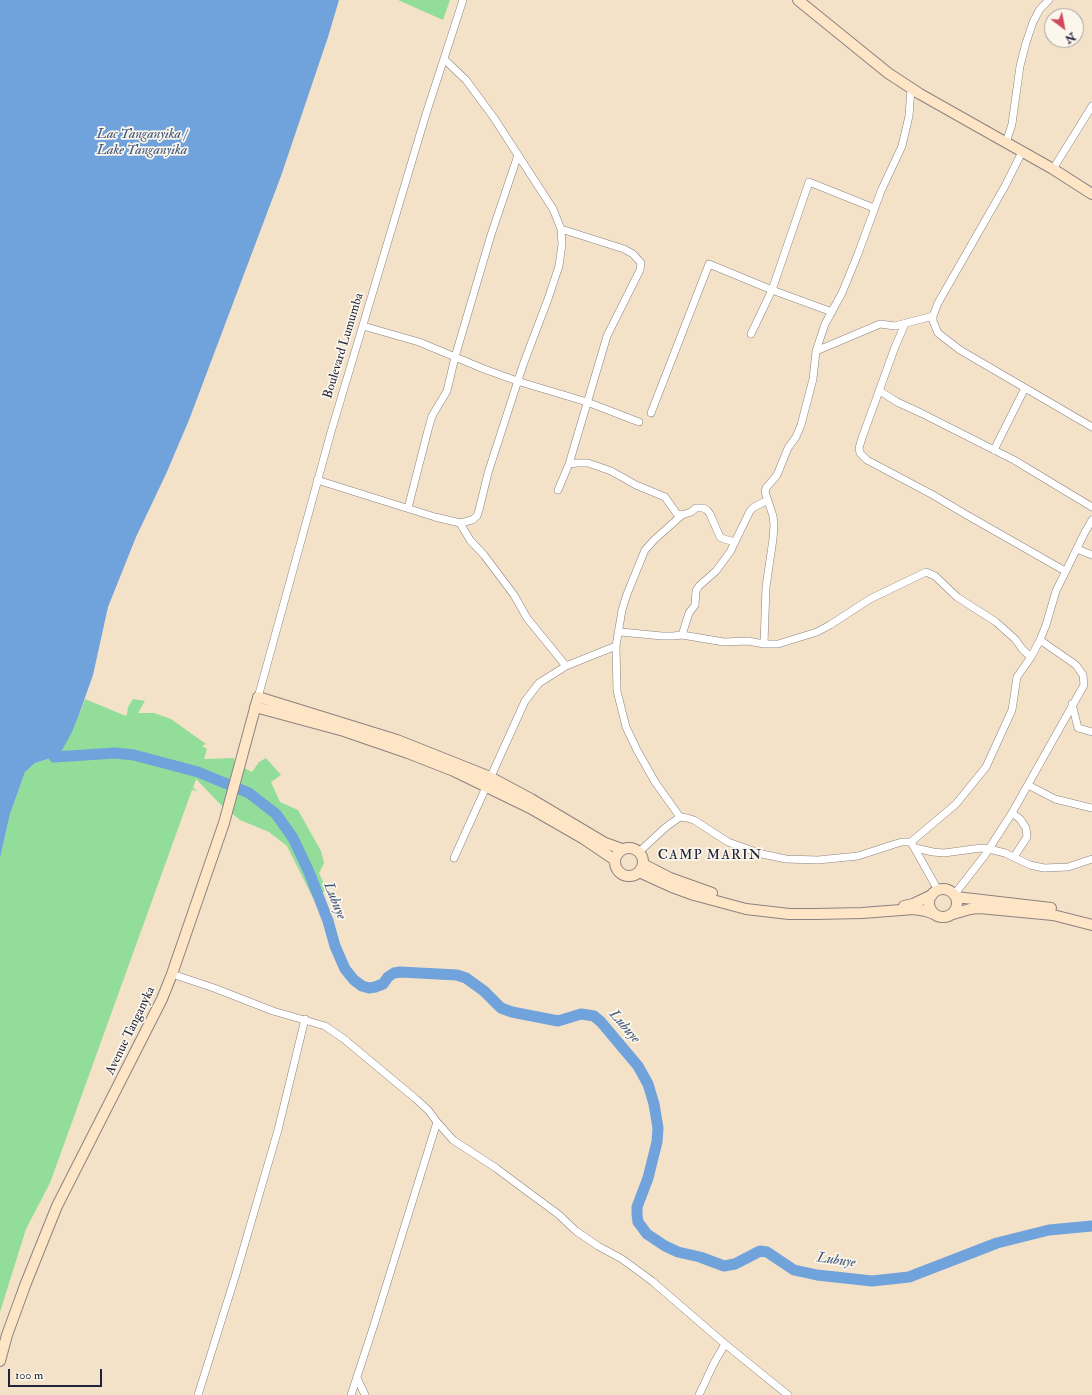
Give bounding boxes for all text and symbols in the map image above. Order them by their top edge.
north arrow [1044,8,1084,48]
text: N [1062,30,1078,46]
water label: Lac Tanganyika / Lake Tanganyika [97,127,187,160]
street label: Boulevard Lumumba [321,291,367,401]
district label: CAMP MARIN [658,848,762,864]
water label: Lubuye [319,880,349,922]
street label: Avenue Tanganyka [103,984,159,1078]
water label: Lubuye [605,1007,643,1047]
water label: Lubuye [816,1250,856,1272]
scale bar [10,1361,104,1387]
text: 100 m [15,1368,43,1383]

